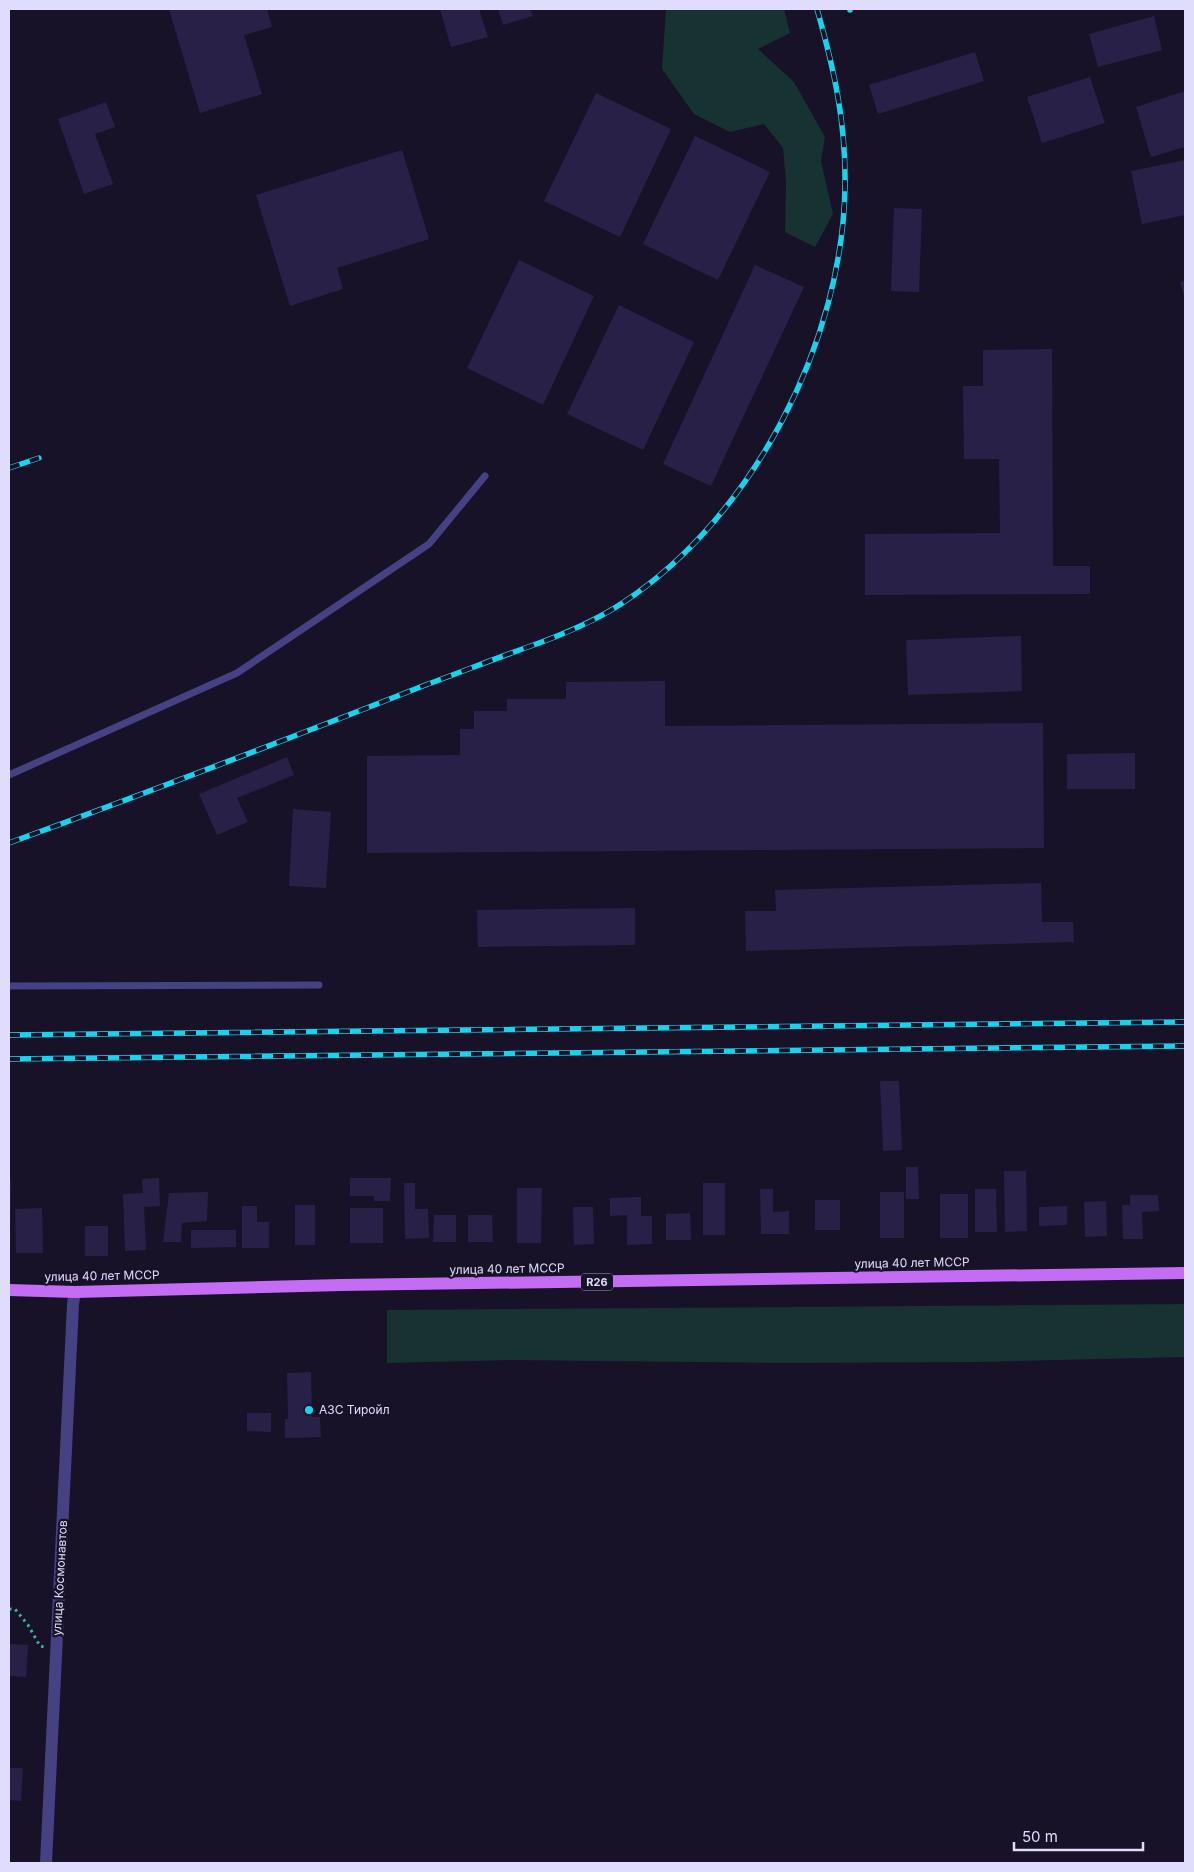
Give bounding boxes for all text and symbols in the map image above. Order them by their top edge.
street label: улица 40 лет МССР [854,1254,970,1271]
street label: улица 40 лет МССР [449,1260,565,1277]
street label: улица 40 лет МССР [44,1267,160,1284]
road number: R26 [581,1274,613,1290]
place label: АЗС Тиройл [319,1402,390,1417]
marker: АЗС Тиройл [303,1404,315,1416]
street label: улица Космонавтов [49,1520,70,1636]
scale bar [1014,1820,1143,1852]
text: 50 m [1022,1827,1058,1846]

